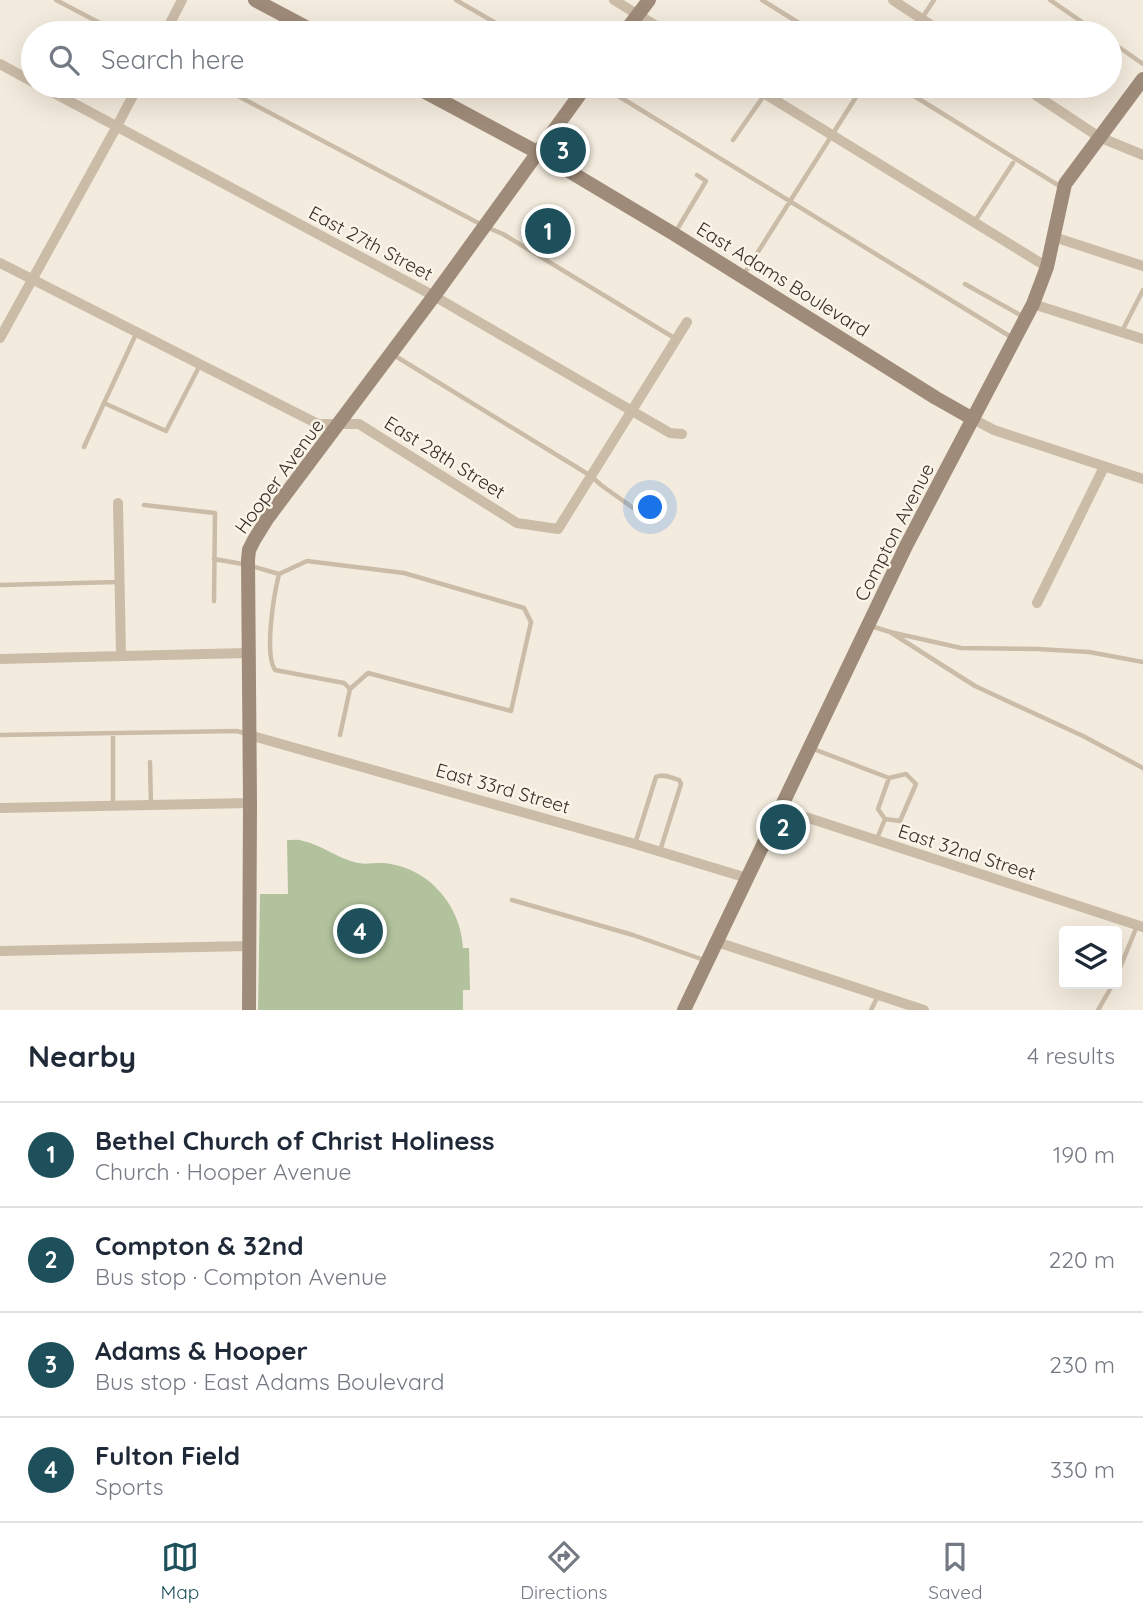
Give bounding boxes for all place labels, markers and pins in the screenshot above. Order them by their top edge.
pin: 3 [540,124,586,176]
pin: 1 [525,205,571,257]
pin: 2 [760,801,806,853]
pin: 4 [337,905,383,957]

